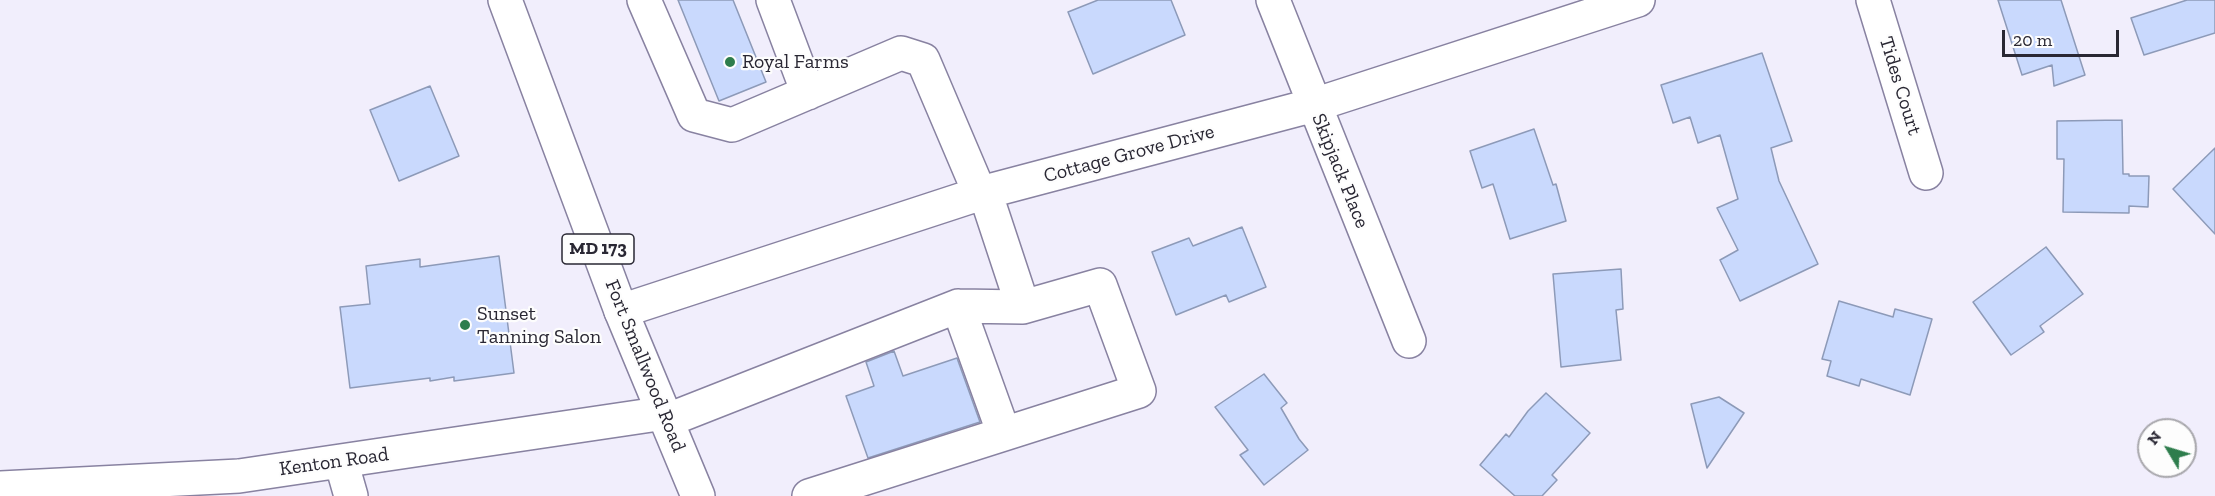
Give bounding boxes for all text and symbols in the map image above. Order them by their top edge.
scale bar [2005,18,2122,56]
text: 20 m [2013,29,2052,51]
street label: Tides Court [1874,34,1926,138]
place label: Royal Farms [742,50,849,74]
marker: Royal Farms [723,55,737,69]
street label: Skipjack Place [1306,110,1374,232]
street label: Cottage Grove Drive [1041,120,1217,188]
road number: MD 173 [562,234,634,264]
street label: Fort Smallwood Road [599,276,691,456]
place label: Sunset Tanning Salon [477,302,601,349]
marker: Sunset Tanning Salon [458,318,472,332]
north arrow [2137,418,2197,478]
text: N [2143,427,2165,448]
street label: Kenton Road [278,442,390,482]

